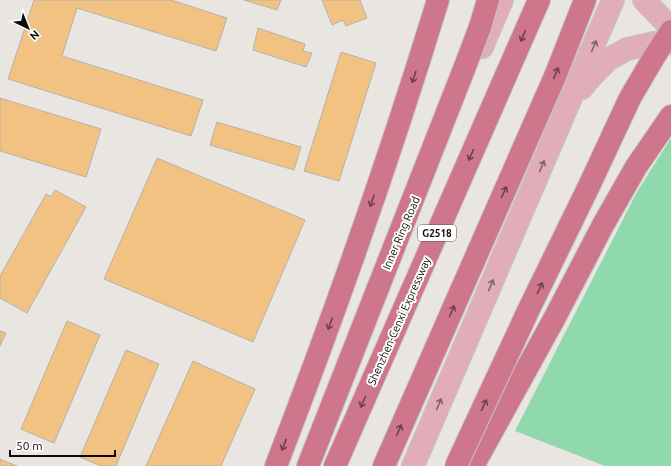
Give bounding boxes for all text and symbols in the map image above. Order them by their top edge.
north arrow [8,8,48,48]
text: N [28,28,42,43]
one-way arrow [519,29,526,41]
one-way arrow [590,41,598,53]
one-way arrow [553,68,561,80]
one-way arrow [410,71,417,84]
one-way arrow [467,149,475,161]
one-way arrow [539,160,546,172]
one-way arrow [501,187,508,199]
one-way arrow [368,194,376,206]
street label: Inner Ring Road [380,195,422,271]
road number: G2518 [418,225,456,241]
street label: Shenzhen-Cenxi Expressway [365,255,433,387]
one-way arrow [487,280,495,292]
one-way arrow [537,282,544,294]
one-way arrow [449,306,456,318]
one-way arrow [326,317,333,330]
one-way arrow [359,396,366,408]
one-way arrow [436,399,443,411]
one-way arrow [481,400,488,412]
one-way arrow [396,425,404,437]
scale bar [10,432,115,458]
text: 50 m [16,439,43,452]
one-way arrow [280,439,288,451]

